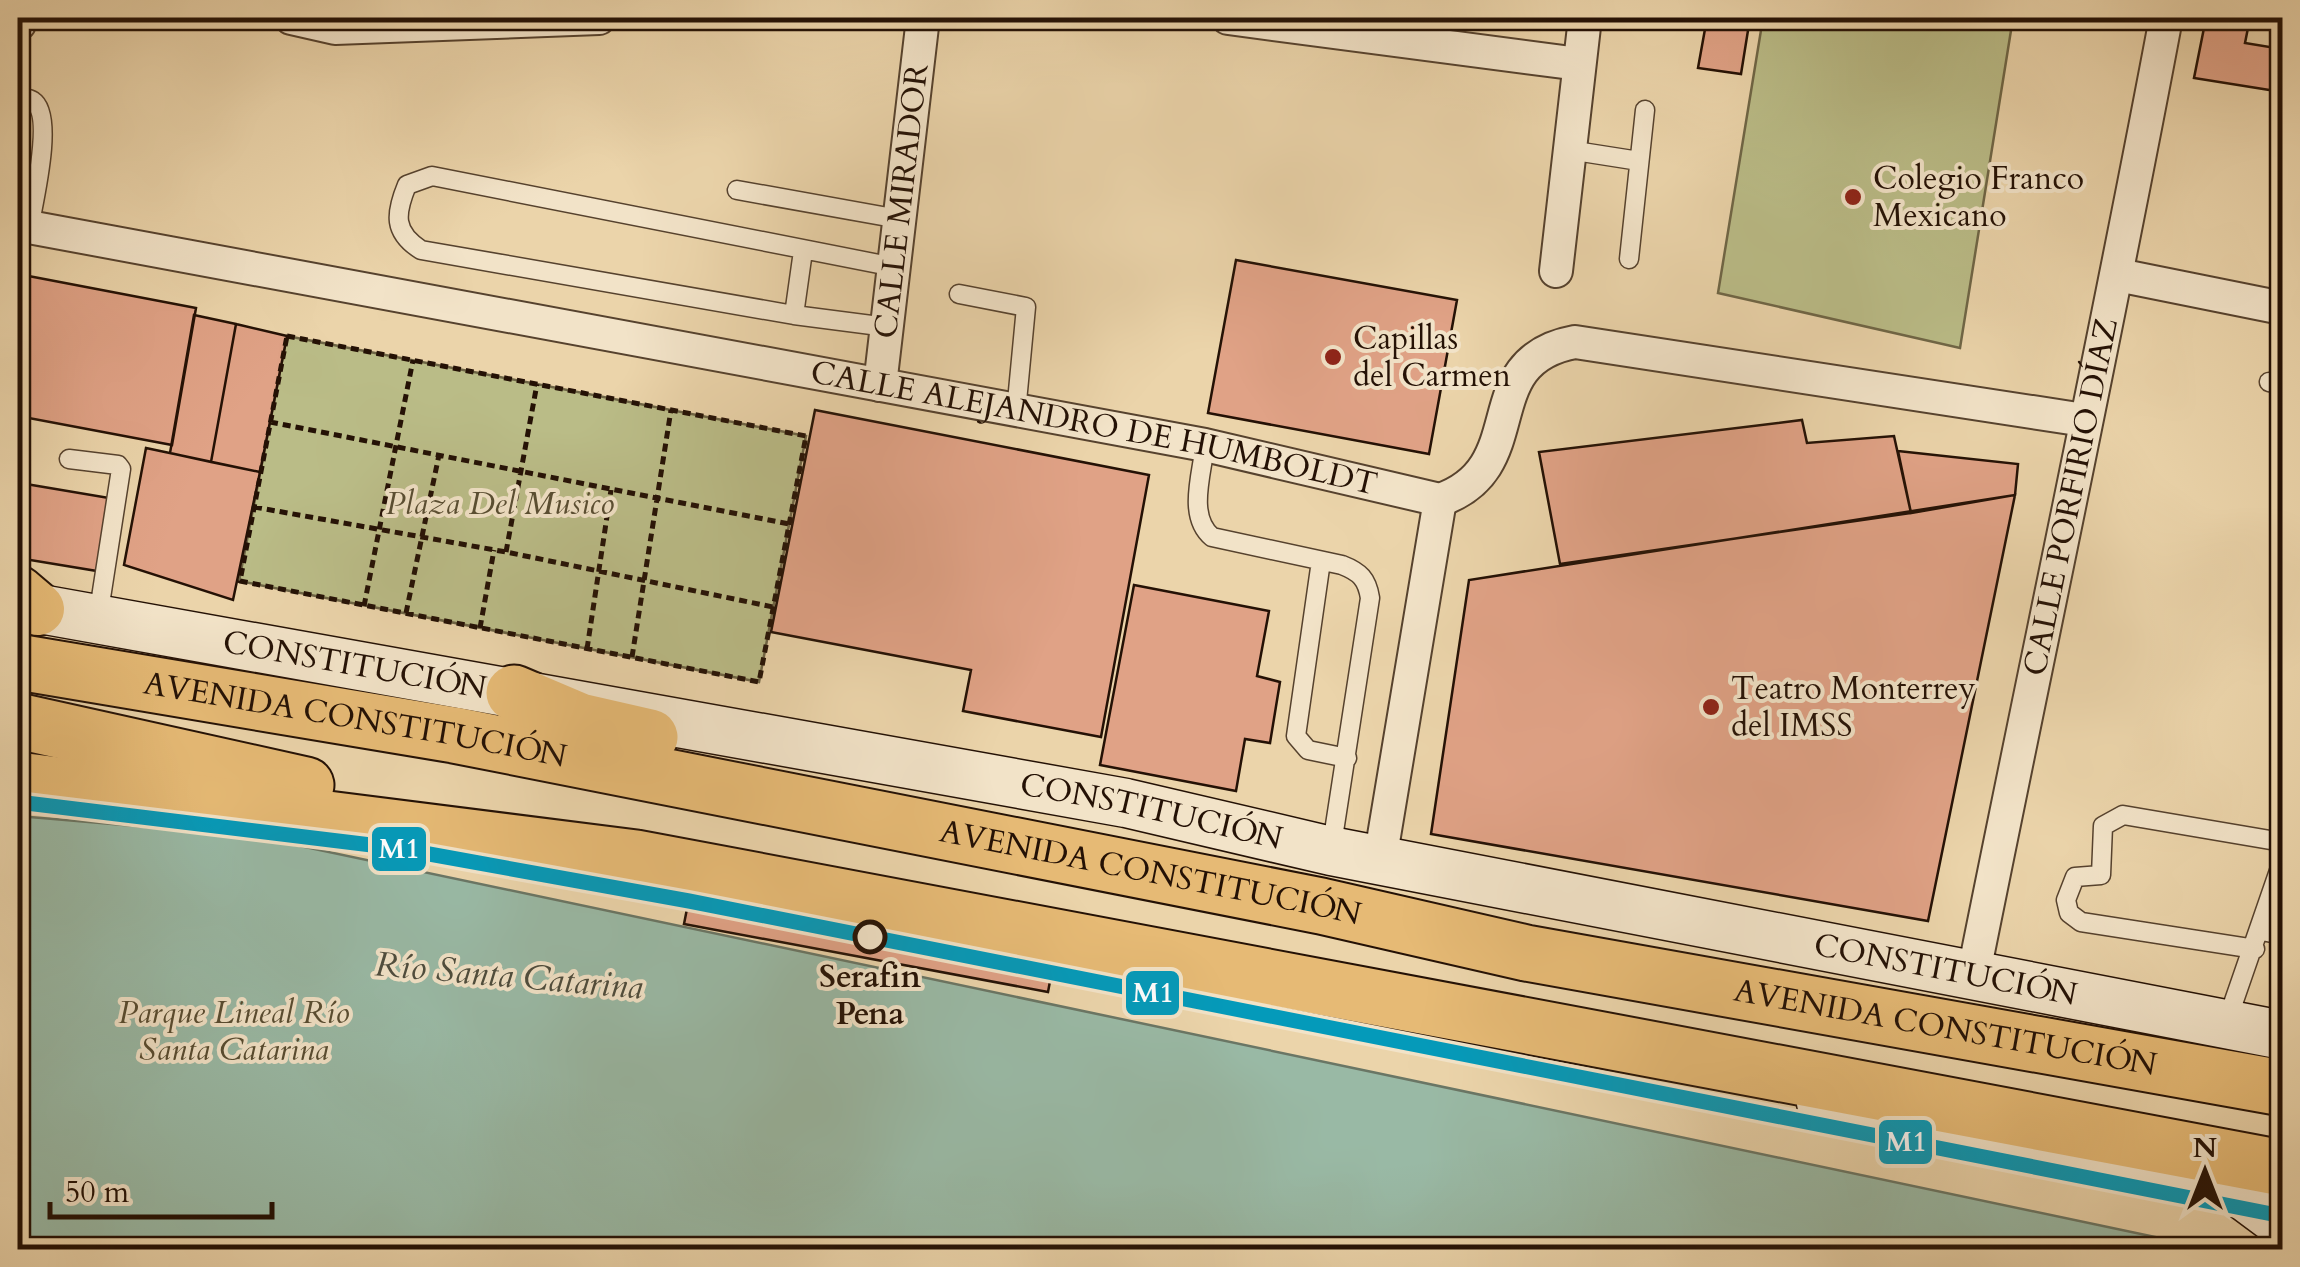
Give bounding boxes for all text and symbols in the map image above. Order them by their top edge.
street label: CALLE MIRADOR [864,62,939,341]
place label: Colegio Franco Mexicano [1873,157,2084,238]
marker: Colegio Franco Mexicano [1842,186,1864,208]
street label: CALLE PORFIRIO DÍAZ [2013,314,2129,680]
place label: Capillas del Carmen [1353,317,1511,398]
marker: Capillas del Carmen [1322,346,1344,368]
street label: CALLE ALEJANDRO DE HUMBOLDT [807,350,1382,507]
park label: Plaza Del Musico [386,482,614,526]
street label: CONSTITUCIÓN [219,620,490,710]
street label: AVENIDA CONSTITUCIÓN [140,661,570,779]
place label: Teatro Monterrey del IMSS [1731,667,1976,748]
marker: Teatro Monterrey del IMSS [1700,696,1722,718]
street label: CONSTITUCIÓN [1017,763,1287,861]
street label: AVENIDA CONSTITUCIÓN [936,809,1365,937]
line badge: M1 [370,825,428,873]
text: M1 [378,830,420,868]
marker: Serafin Pena [854,921,886,953]
street label: CONSTITUCIÓN [1810,923,2081,1017]
water label: Río Santa Catarina [373,940,645,1012]
place label: Serafin Pena [819,955,921,1036]
line badge: M1 [1124,969,1181,1017]
street label: AVENIDA CONSTITUCIÓN [1730,969,2160,1087]
text: M1 [1132,974,1174,1012]
park label: Parque Lineal Río Santa Catarina [118,991,350,1072]
line badge: M1 [1877,1118,1934,1166]
north arrow [2155,1122,2255,1222]
text: M1 [1885,1123,1927,1161]
text: N [2193,1129,2217,1167]
scale bar [50,1157,272,1219]
text: 50 m [65,1172,130,1213]

